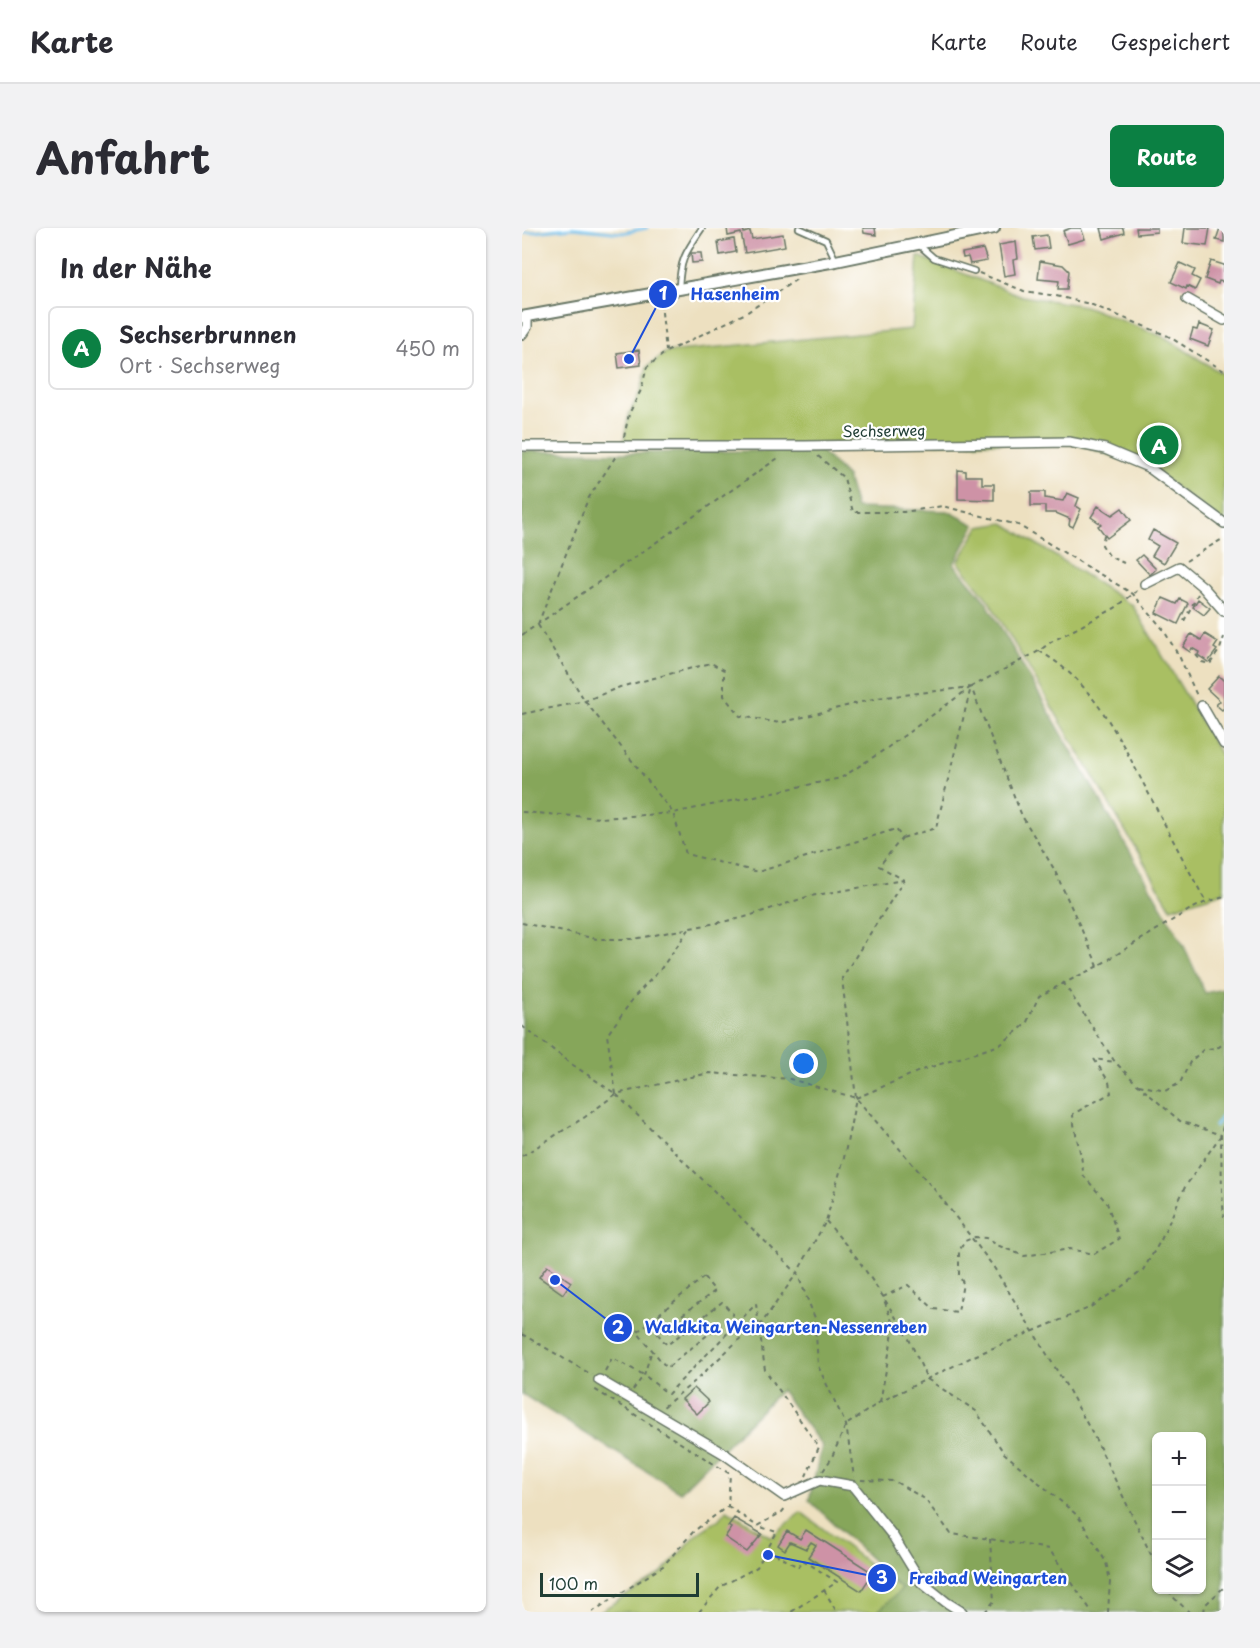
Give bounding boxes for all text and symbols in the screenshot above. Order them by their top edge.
text: Karte [30,20,113,63]
text: Karte [930,25,987,57]
text: Route [1020,25,1078,57]
text: Gespeichert [1111,25,1230,57]
text: Anfahrt [36,125,210,188]
button: Route [1110,125,1224,187]
text: In der Nähe [60,248,212,287]
callout: Hasenheim [648,277,792,311]
text: 1 [659,279,668,306]
text: Hasenheim [690,281,780,305]
text: Sechserbrunnen [119,317,296,350]
text: A [74,333,89,363]
text: 450 m [395,333,460,363]
text: Ort · Sechserweg [119,350,281,380]
street label: Sechserweg [842,418,926,442]
pin: A [1140,422,1178,468]
your location [789,1049,818,1078]
callout: Waldkita Weingarten-Nessenreben [603,1311,940,1345]
text: 2 [612,1313,625,1340]
text: Waldkita Weingarten-Nessenreben [645,1314,927,1338]
map controls [1152,1432,1206,1594]
button: + [1152,1432,1206,1486]
button: − [1152,1486,1206,1540]
button: layers [1152,1540,1206,1594]
callout: Freibad Weingarten [867,1561,1080,1595]
text: 3 [876,1563,888,1590]
text: Freibad Weingarten [909,1565,1067,1589]
scale bar [540,1570,699,1598]
text: 100 m [549,1571,598,1595]

